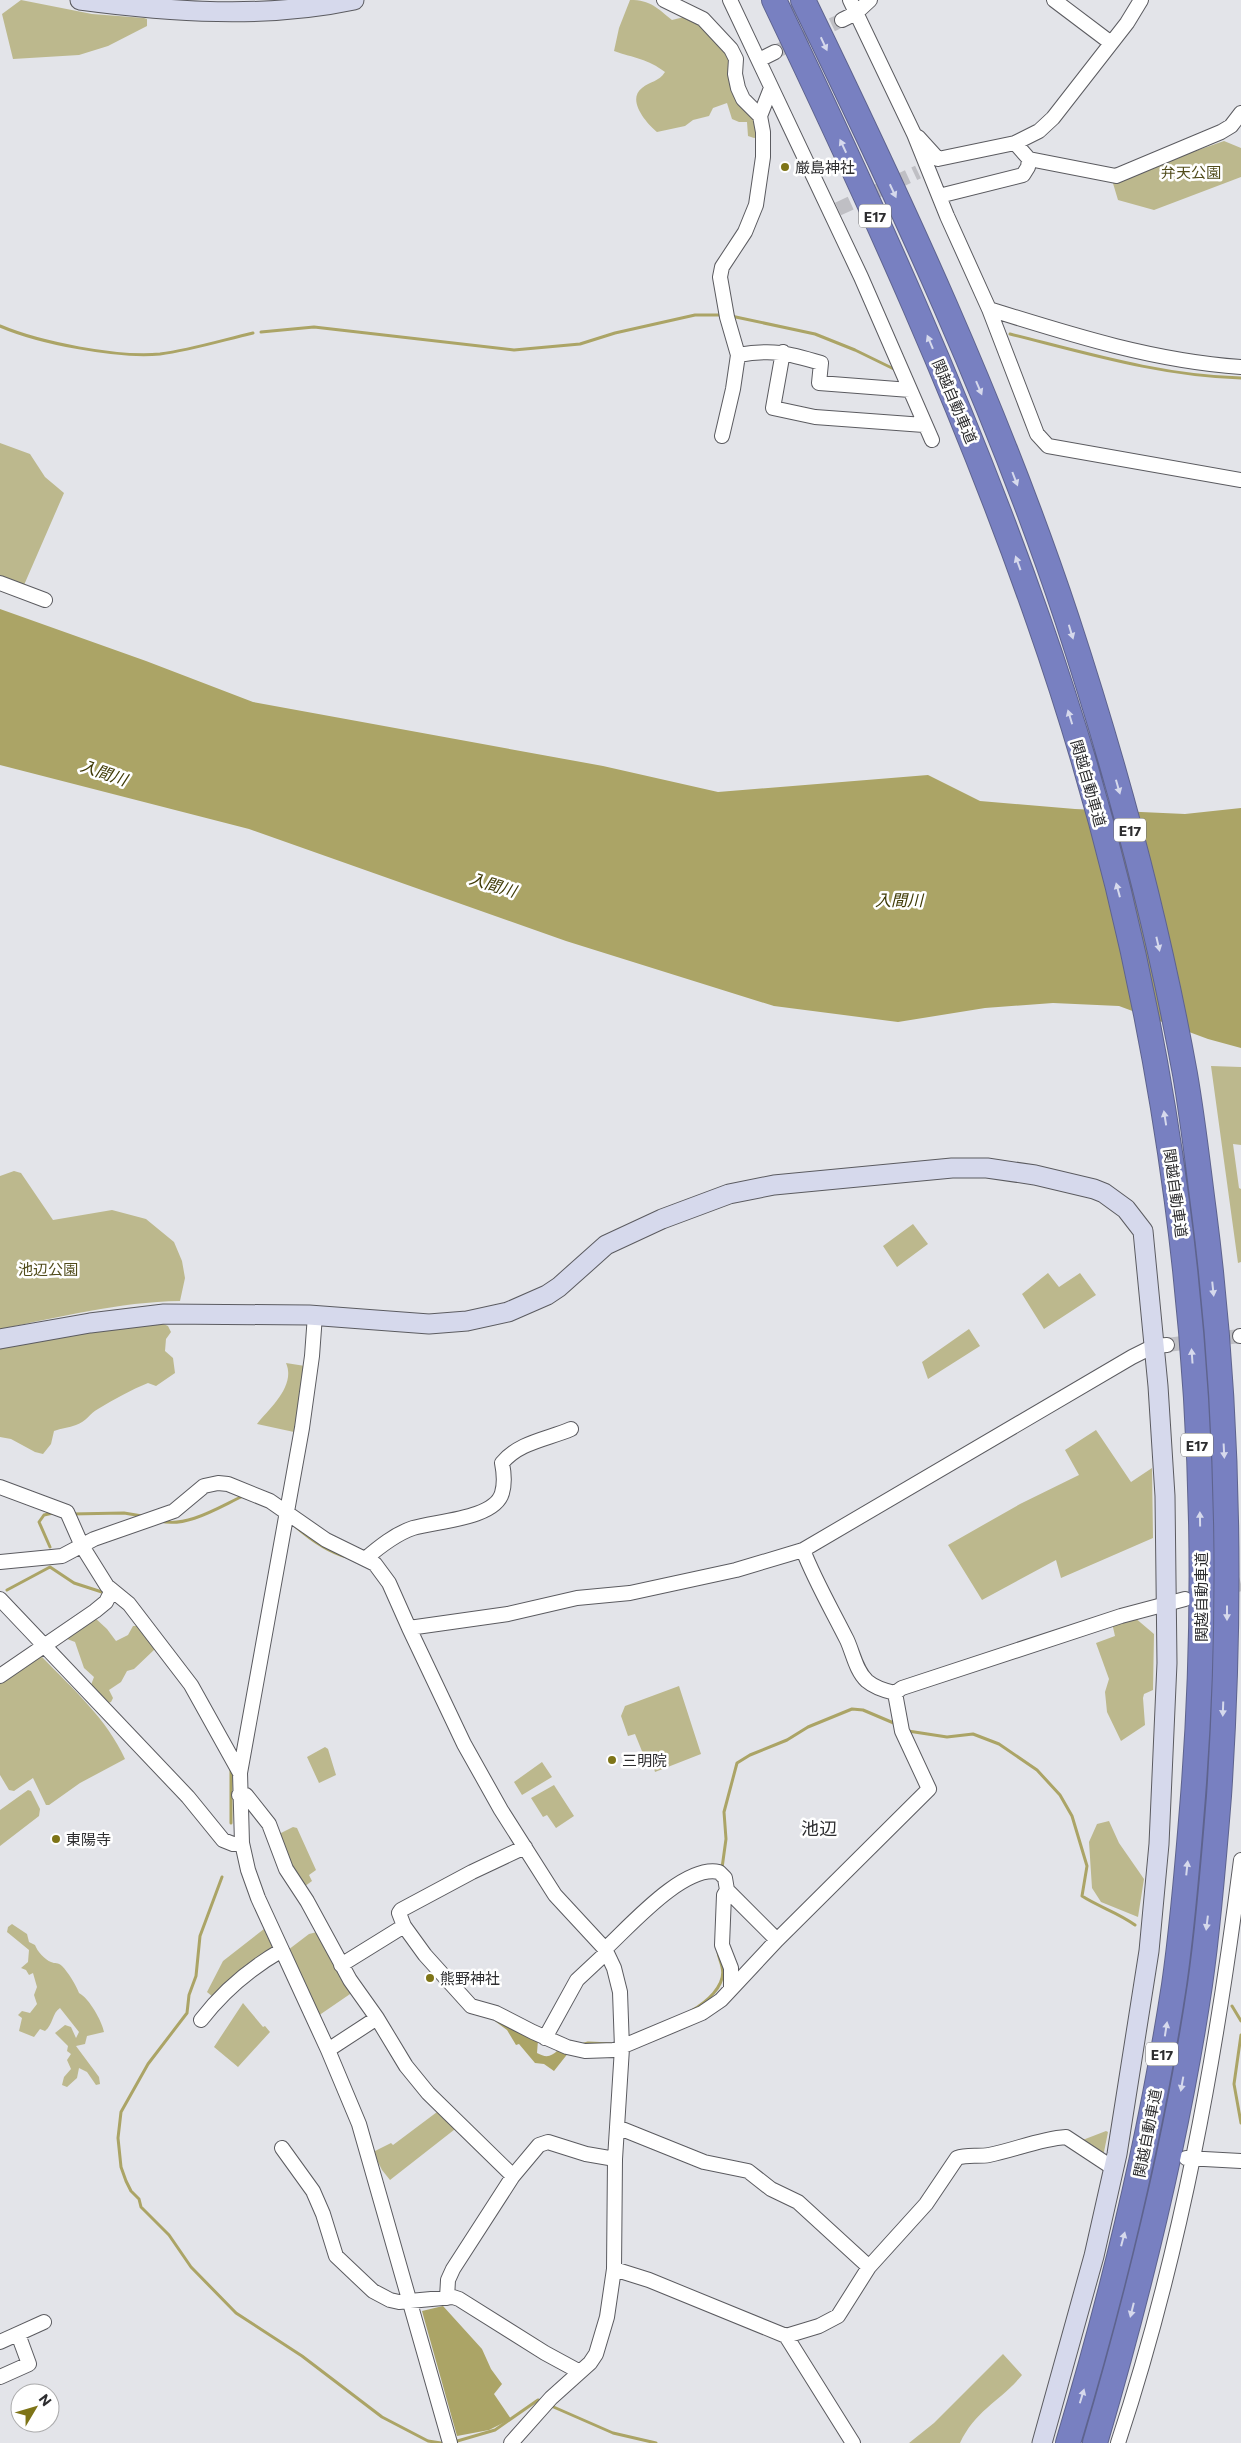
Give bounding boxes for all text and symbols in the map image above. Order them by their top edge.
one-way arrow [820,37,828,51]
one-way arrow [839,138,847,153]
place label: 厳島神社 [795,158,855,176]
marker: 厳島神社 [779,161,791,173]
park label: 弁天公園 [1161,163,1221,181]
one-way arrow [889,184,897,198]
road number: E17 [859,205,891,228]
one-way arrow [926,335,934,349]
street label: 関越自動車道 [929,356,981,446]
one-way arrow [975,381,983,396]
one-way arrow [1012,472,1020,486]
one-way arrow [1013,556,1021,570]
one-way arrow [1067,624,1075,639]
one-way arrow [1065,709,1073,724]
street label: 関越自動車道 [1068,737,1110,829]
water label: 入間川 [78,755,132,789]
one-way arrow [1115,780,1123,795]
road number: E17 [1114,818,1146,842]
water label: 入間川 [467,868,521,901]
one-way arrow [1114,883,1122,898]
water label: 入間川 [875,890,925,909]
one-way arrow [1154,937,1162,952]
one-way arrow [1160,1110,1168,1126]
street label: 関越自動車道 [1161,1147,1191,1239]
park label: 池辺公園 [18,1260,78,1278]
one-way arrow [1209,1281,1217,1297]
one-way arrow [1188,1348,1196,1364]
road number: E17 [1181,1434,1213,1456]
one-way arrow [1220,1443,1228,1459]
one-way arrow [1196,1510,1204,1526]
street label: 関越自動車道 [1192,1552,1210,1642]
one-way arrow [1223,1605,1231,1621]
one-way arrow [1219,1701,1227,1717]
place label: 三明院 [622,1751,667,1769]
marker: 三明院 [606,1754,618,1766]
district label: 池辺 [801,1817,837,1839]
place label: 東陽寺 [66,1830,111,1848]
marker: 東陽寺 [50,1833,62,1845]
one-way arrow [1183,1859,1191,1875]
one-way arrow [1203,1915,1211,1931]
place label: 熊野神社 [440,1969,500,1987]
marker: 熊野神社 [424,1972,436,1984]
one-way arrow [1163,2020,1171,2036]
road number: E17 [1146,2042,1178,2066]
one-way arrow [1178,2076,1186,2092]
street label: 関越自動車道 [1130,2087,1164,2179]
one-way arrow [1120,2232,1128,2247]
one-way arrow [1128,2303,1136,2318]
north arrow [10,2383,60,2433]
one-way arrow [1078,2389,1086,2404]
text: N [36,2390,56,2409]

